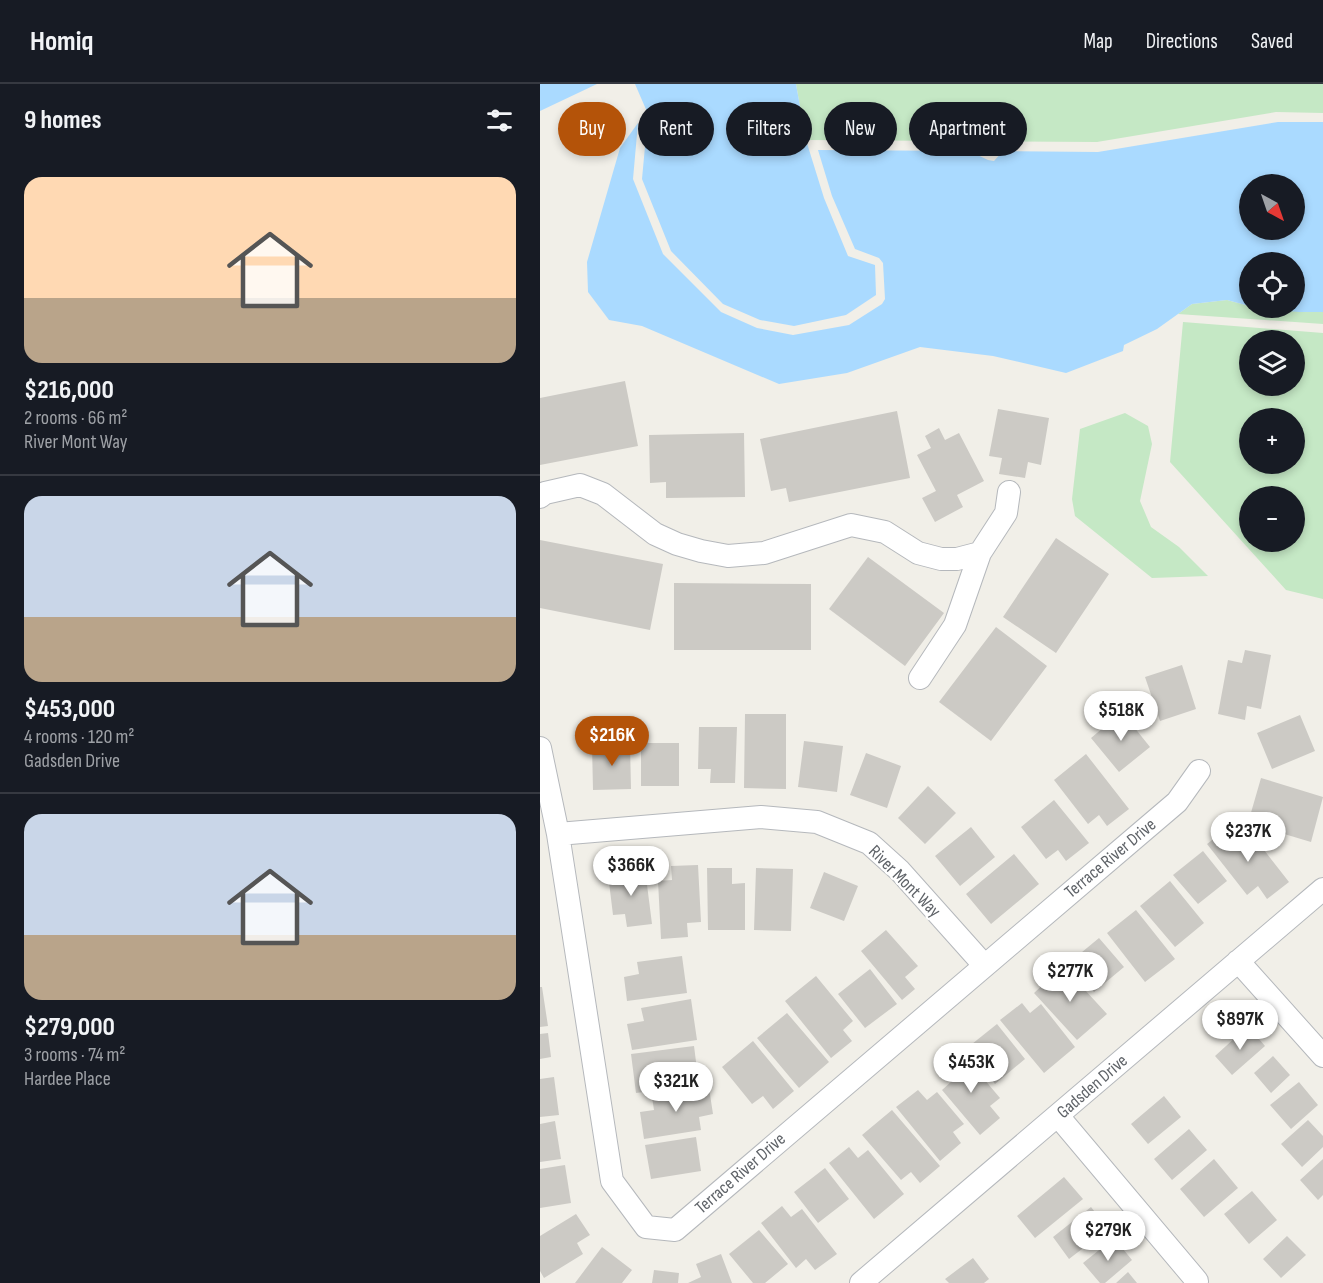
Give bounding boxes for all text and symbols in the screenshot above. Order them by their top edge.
text: Homiq [30,25,94,58]
text: Map [1083,29,1113,54]
text: Directions [1146,29,1218,54]
text: Saved [1251,29,1293,54]
chip: Buy [558,102,626,156]
chip: Rent [638,102,714,156]
chip: Filters [726,102,812,156]
chip: New [824,102,897,156]
chip: Apartment [909,102,1027,156]
icon: filters [483,104,516,137]
text: 9 homes [24,105,102,136]
north arrow [1239,174,1305,240]
map controls [1239,174,1305,552]
icon: home [216,216,324,324]
button: locate [1239,252,1305,318]
button: layers [1239,330,1305,396]
text: $216,000 [24,375,114,406]
text: 2 rooms · 66 m² [24,406,128,430]
button: + [1239,408,1305,474]
text: River Mont Way [24,430,127,454]
button: − [1239,486,1305,552]
icon: home [216,535,324,643]
pin: $518K [1079,691,1163,742]
text: $453,000 [24,694,115,725]
text: $518K [1098,698,1144,722]
pin: $216K [570,716,654,767]
text: $216K [589,723,635,747]
text: 4 rooms · 120 m² [24,725,135,749]
text: Gadsden Drive [24,749,120,773]
pin: $237K [1206,812,1290,863]
street label: Terrace River Drive [1060,814,1160,903]
text: $237K [1225,819,1271,843]
street label: River Mont Way [864,841,945,922]
pin: $366K [589,846,673,897]
icon: home [216,853,324,961]
text: $366K [607,853,655,877]
pin: $277K [1028,952,1112,1003]
text: $277K [1047,959,1093,983]
pin: $897K [1198,1000,1282,1051]
text: $897K [1216,1007,1264,1031]
text: $279,000 [24,1012,115,1043]
text: 3 rooms · 74 m² [24,1043,126,1067]
pin: $453K [929,1043,1013,1094]
text: $453K [947,1050,995,1074]
street label: Gadsden Drive [1053,1050,1132,1123]
pin: $321K [634,1062,718,1113]
text: Hardee Place [24,1067,111,1091]
text: $321K [653,1069,699,1093]
street label: Terrace River Drive [691,1128,790,1218]
pin: $279K [1066,1211,1150,1262]
text: $279K [1084,1218,1132,1242]

